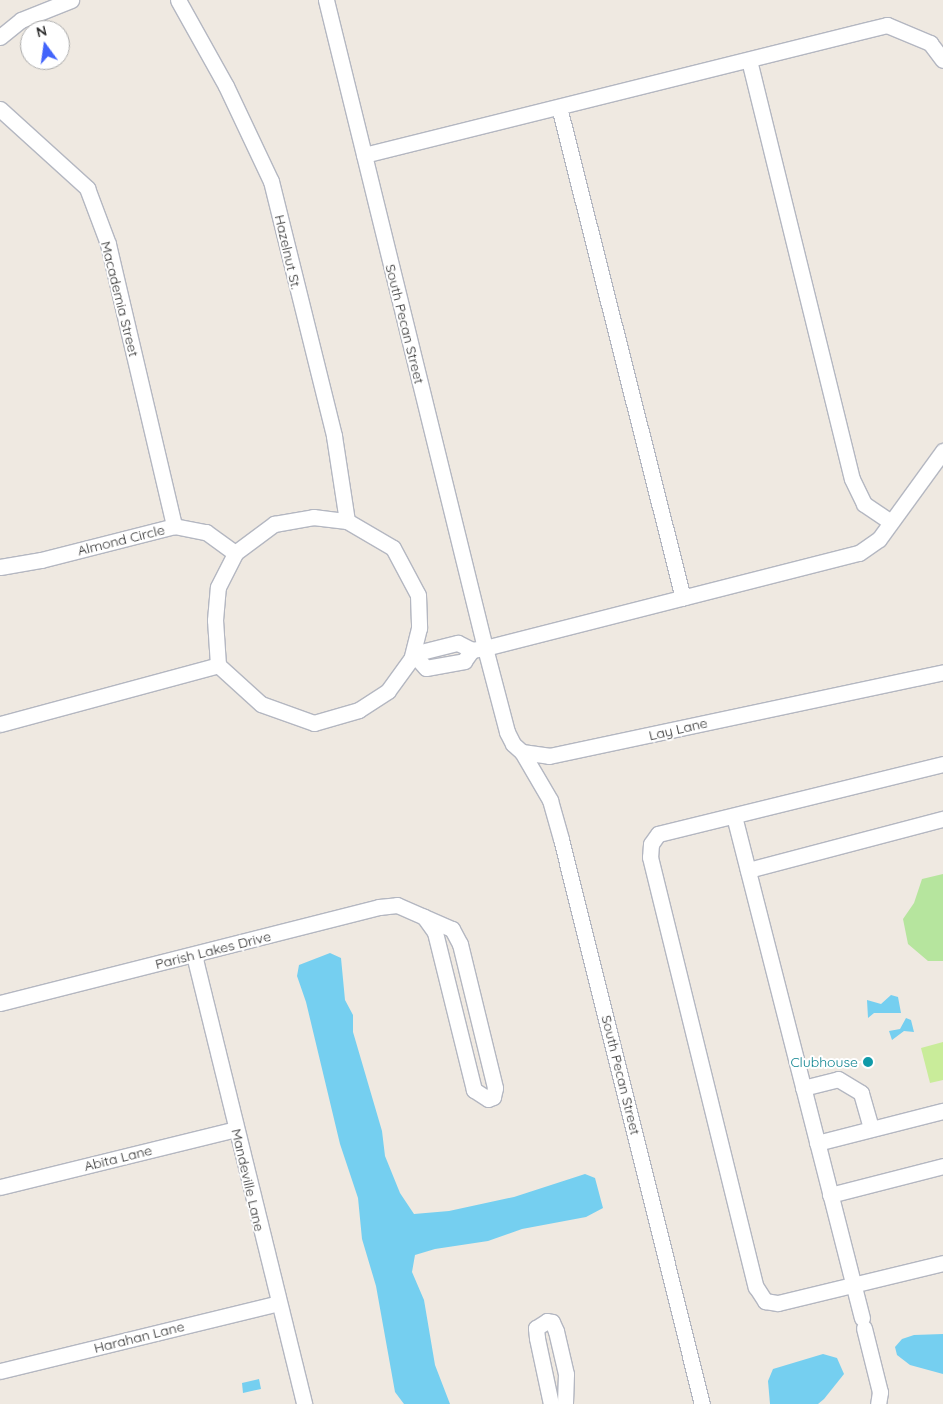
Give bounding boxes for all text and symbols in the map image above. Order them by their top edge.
north arrow [20,20,70,70]
text: N [34,21,49,41]
street label: Hazelnut St. [271,213,305,291]
street label: Macademia Street [98,239,142,359]
street label: South Pecan Street [382,262,428,386]
street label: Almond Circle [76,521,166,559]
street label: Lay Lane [647,714,709,744]
street label: Parish Lakes Drive [153,928,273,972]
street label: South Pecan Street [598,1013,644,1137]
place label: Clubhouse [790,1054,858,1070]
marker: Clubhouse [862,1056,874,1068]
street label: Mandeville Lane [228,1127,268,1233]
street label: Abita Lane [82,1141,154,1175]
street label: Harahan Lane [92,1318,186,1356]

